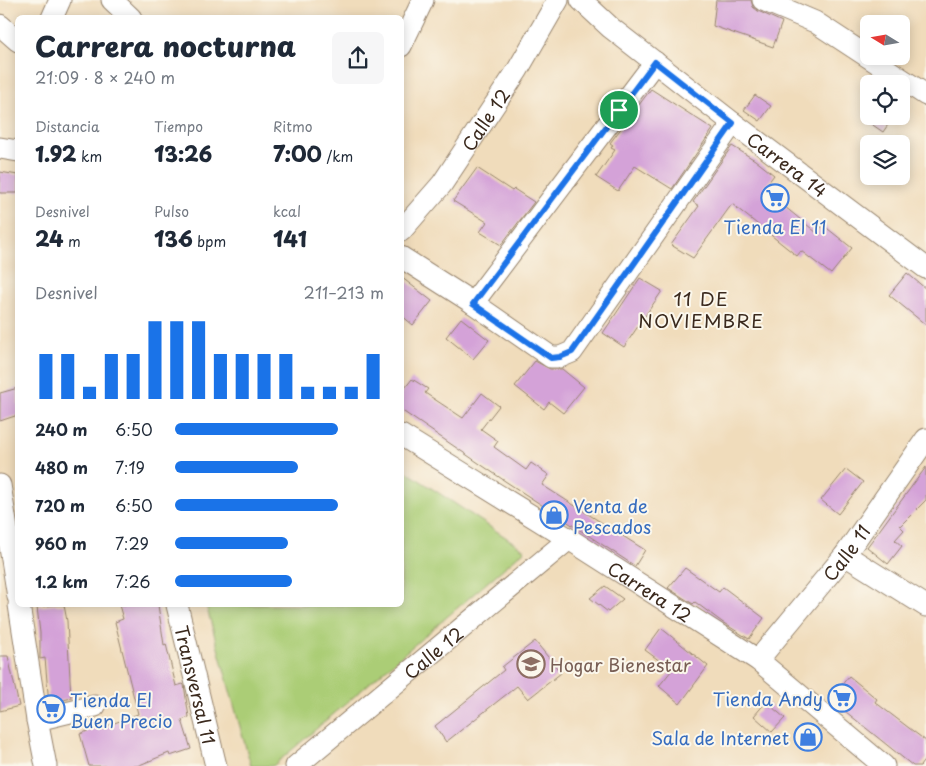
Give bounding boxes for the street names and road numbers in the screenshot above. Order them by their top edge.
street label: Calle 12 [454,83,516,156]
street label: Carrera 14 [742,125,833,203]
street label: Calle 11 [816,519,876,586]
street label: Carrera 12 [603,554,698,628]
street label: Calle 12 [397,619,469,685]
street label: Transversal 11 [169,622,224,747]

